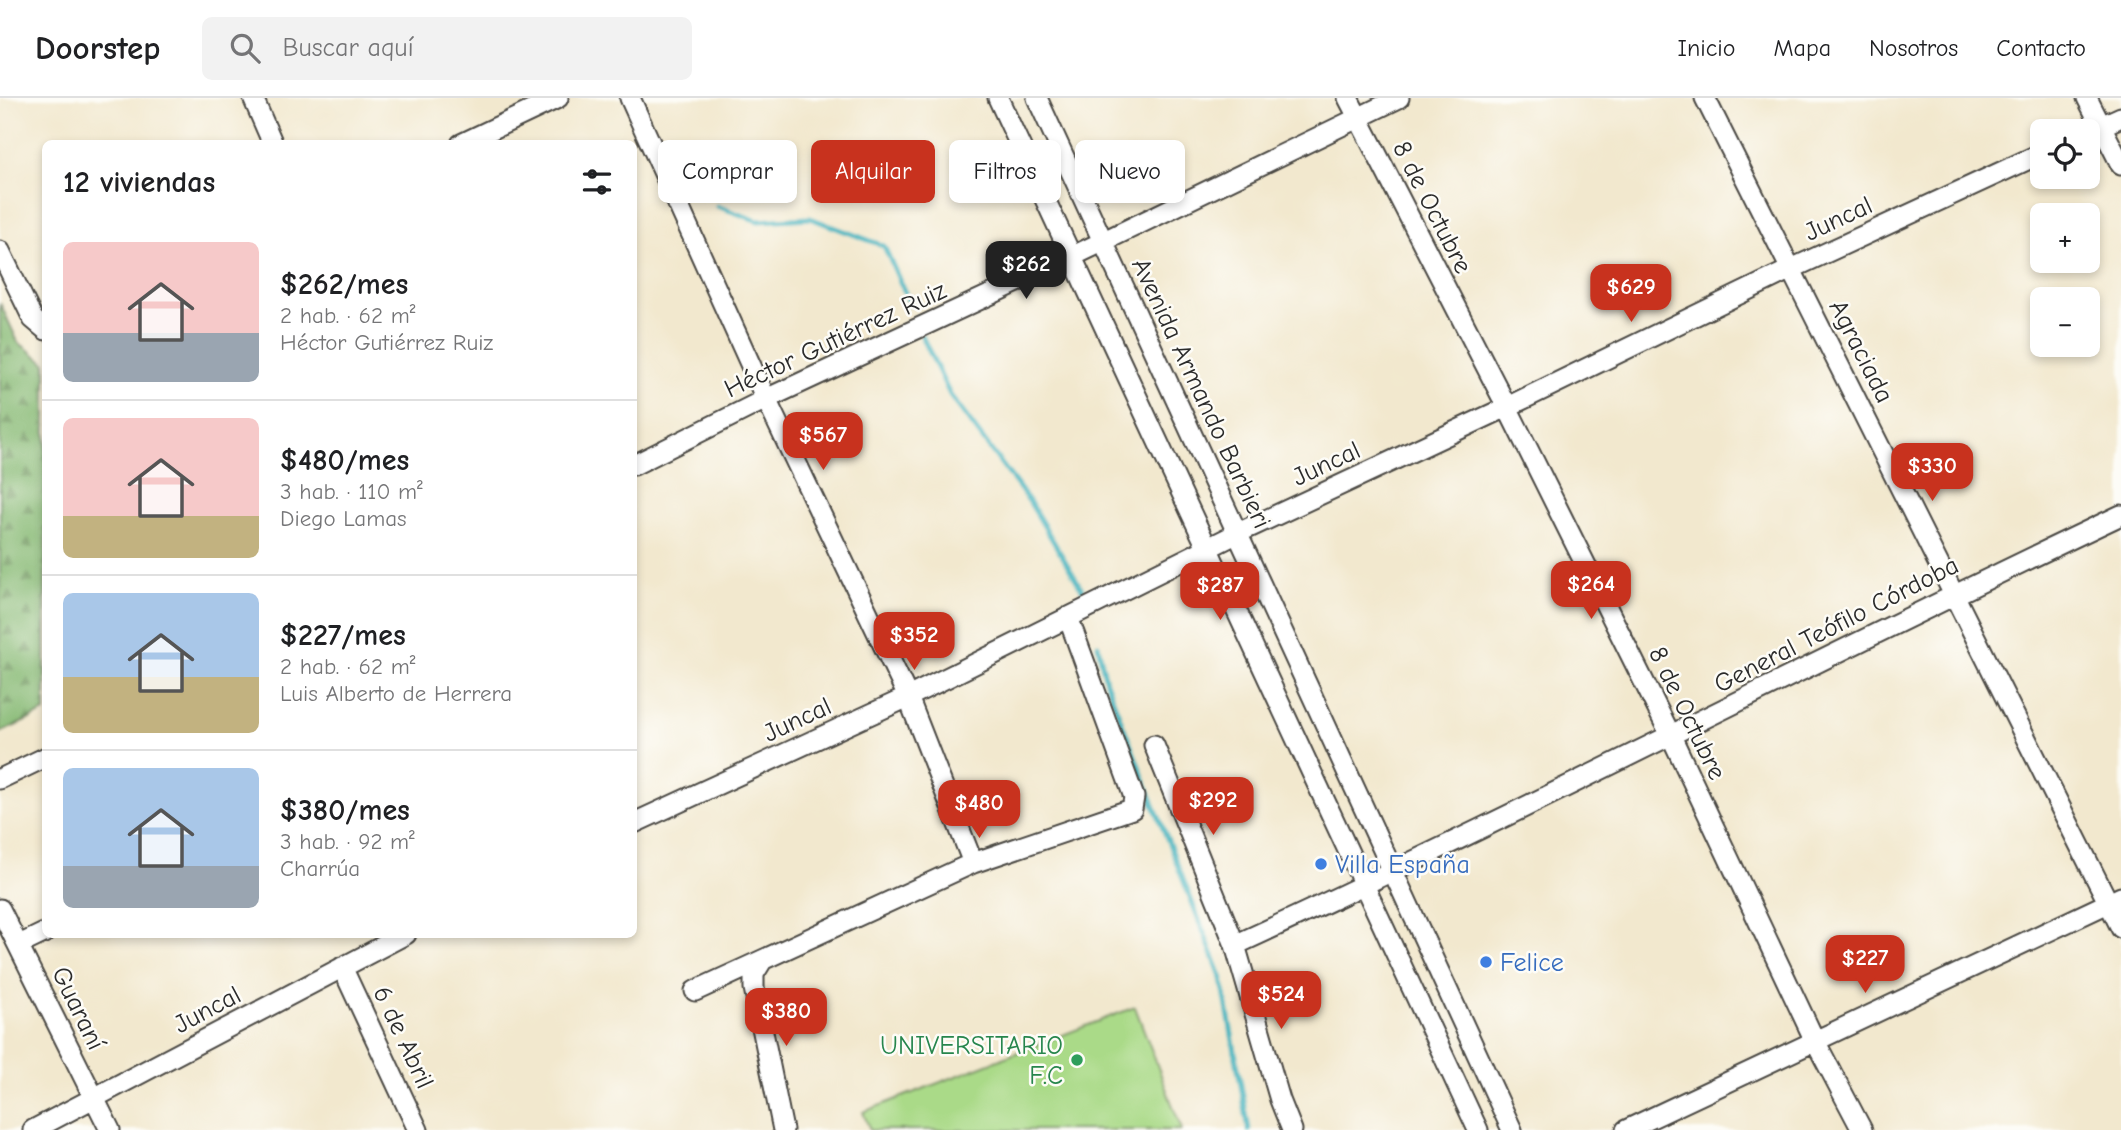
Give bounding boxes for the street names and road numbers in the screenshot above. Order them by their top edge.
street label: 8 de Octubre [1386,136,1478,279]
street label: Juncal [1800,190,1877,248]
street label: Avenida Armando Barbieri [1125,254,1277,533]
street label: Héctor Gutiérrez Ruiz [720,275,951,404]
street label: Agraciada [1823,295,1900,408]
street label: Juncal [1288,435,1365,493]
street label: General Teófilo Córdoba [1709,550,1964,700]
street label: 8 de Octubre [1642,642,1732,785]
street label: Juncal [759,691,836,749]
street label: Guaraní [45,962,112,1056]
street label: Juncal [169,980,246,1040]
street label: 6 de Abril [366,982,440,1093]

